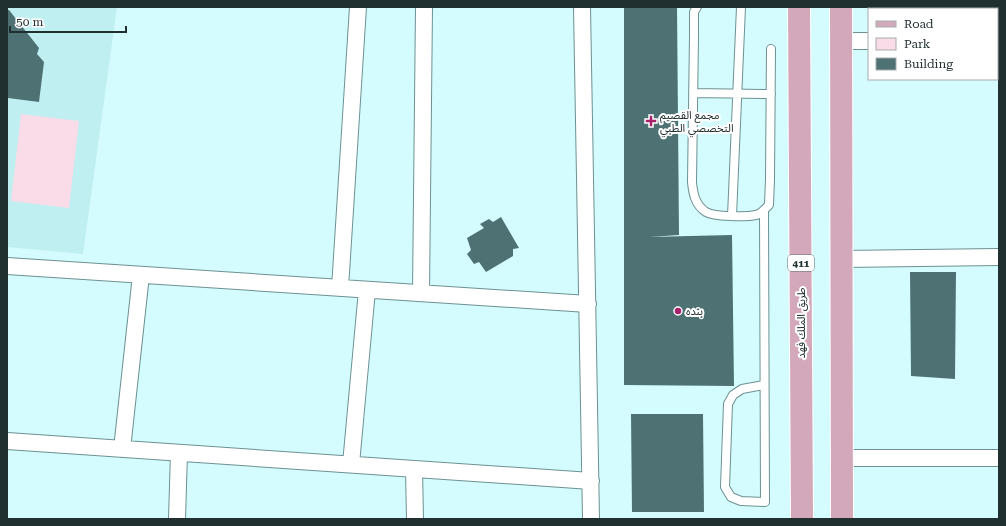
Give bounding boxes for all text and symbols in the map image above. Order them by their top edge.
scale bar [10,8,126,34]
legend [868,8,998,80]
text: 50 m [16,15,43,29]
text: Road [904,17,934,31]
text: Park [904,37,931,51]
text: Building [904,57,953,71]
place label: مجمع القصيم التخصصي الطبي [660,109,734,137]
marker: مجمع القصيم التخصصي الطبي [645,115,657,127]
road number: 411 [788,255,814,271]
street label: طريق الملك فهد [795,288,808,358]
place label: بنده [686,305,703,318]
marker: بنده [673,306,683,316]

